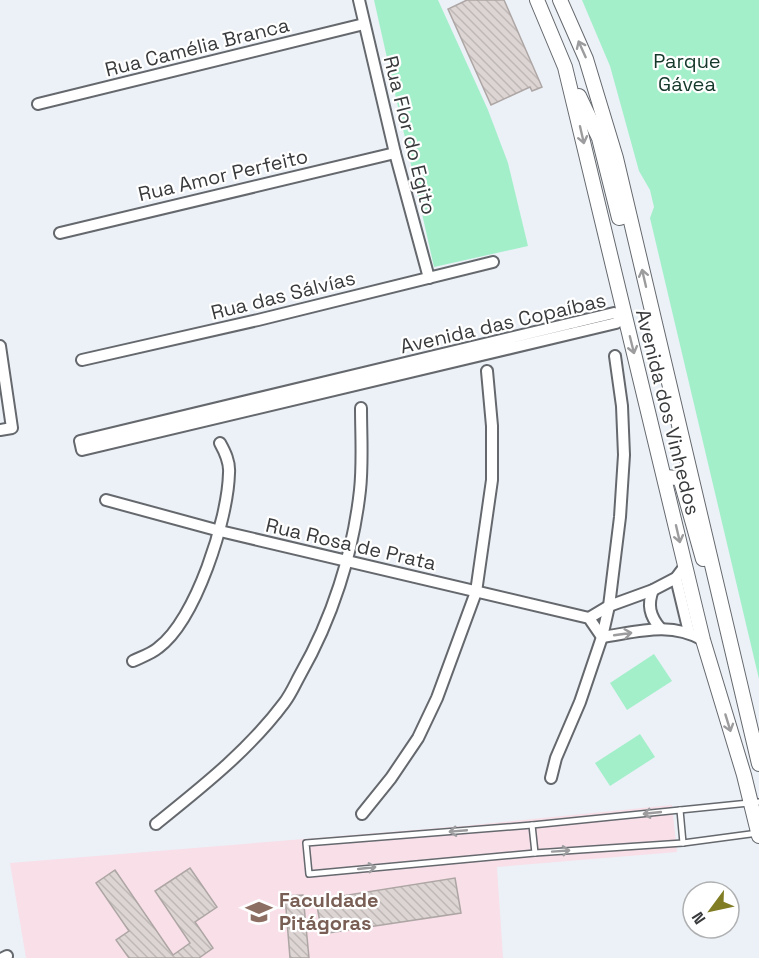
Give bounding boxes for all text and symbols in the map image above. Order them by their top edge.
street label: Rua Camélia Branca [102,12,292,82]
one-way arrow [576,41,587,59]
park label: Parque Gávea [653,48,721,97]
street label: Rua Flor do Egito [378,53,442,217]
one-way arrow [577,125,589,144]
street label: Rua Amor Perfeito [136,143,310,207]
street label: Rua das Sálvías [208,265,358,325]
one-way arrow [638,269,650,288]
street label: Avenida das Copaíbas [398,287,608,359]
street label: Avenida dos Vinhedos [630,306,706,518]
one-way arrow [626,335,638,354]
street label: Rua Rosa de Prata [263,512,439,576]
one-way arrow [672,525,684,544]
one-way arrow [612,628,632,639]
one-way arrow [723,713,734,732]
one-way arrow [642,808,662,819]
one-way arrow [448,826,468,837]
one-way arrow [551,846,571,857]
one-way arrow [357,862,376,873]
north arrow [681,880,741,940]
place label: Faculdade Pitágoras [279,887,379,936]
school or university icon: Faculdade Pitágoras [244,897,274,927]
text: N [687,908,711,928]

